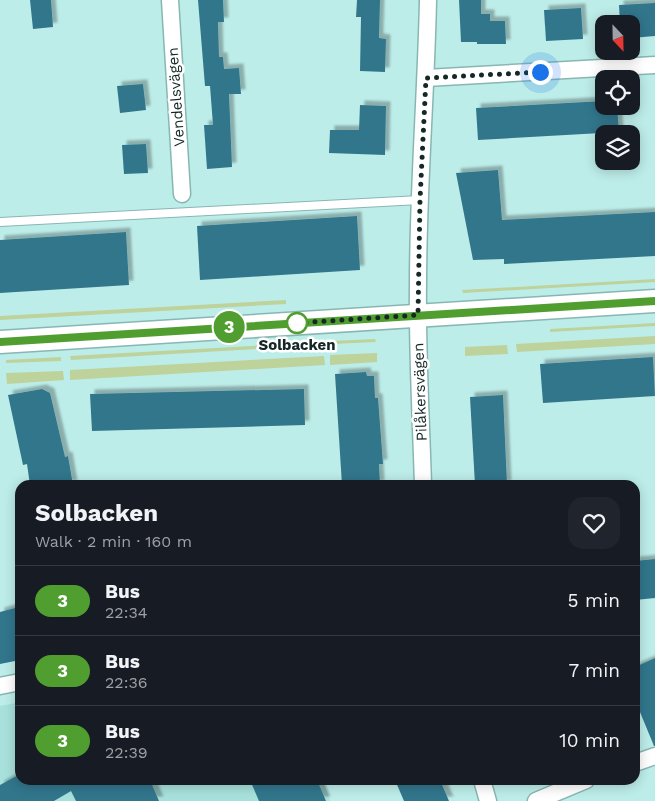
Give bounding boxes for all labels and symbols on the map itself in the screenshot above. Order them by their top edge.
north arrow [595,15,640,60]
street label: Vendelsvägen [164,47,188,147]
your location [528,60,553,85]
line badge: 3 [213,311,245,343]
marker: Solbacken [286,312,308,334]
place label: Solbacken [259,336,335,354]
street label: Pilåkersvägen [409,342,431,442]

